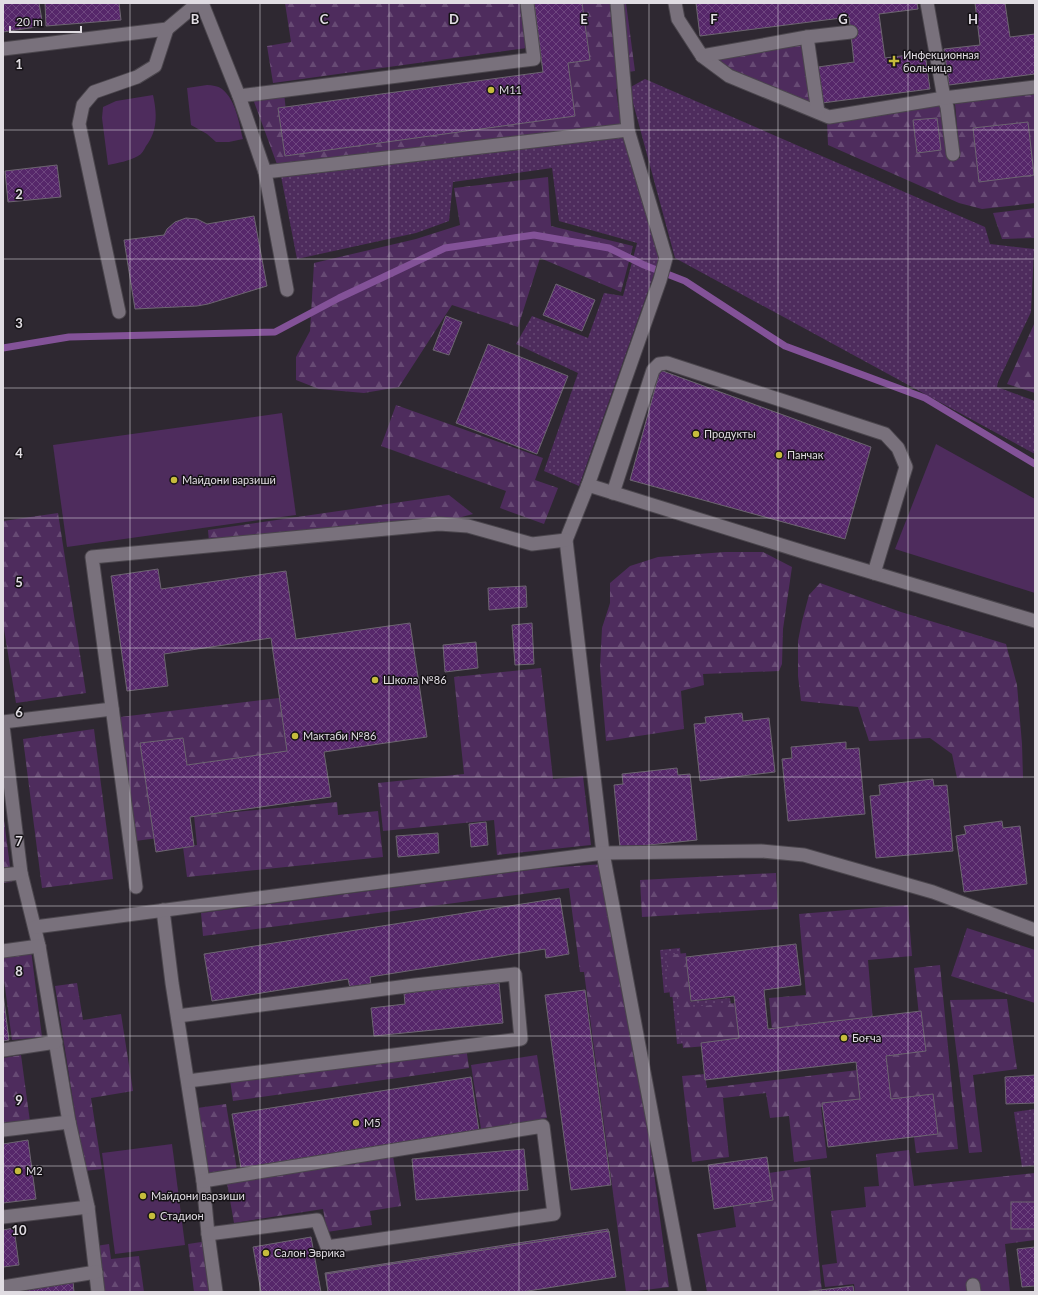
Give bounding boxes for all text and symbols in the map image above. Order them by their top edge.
scale bar [10,8,81,34]
text: B [191,11,200,27]
text: C [320,11,329,27]
text: D [449,11,459,27]
text: E [580,11,588,27]
text: F [710,11,718,27]
text: G [838,11,848,27]
text: H [968,11,978,27]
text: 20 m [16,14,43,29]
place label: Инфекционная больница [903,48,979,74]
marker: Инфекционная больница [888,55,900,67]
text: 1 [15,56,23,72]
place label: M11 [499,83,522,96]
marker: M11 [486,85,496,95]
text: 2 [15,186,23,202]
text: 3 [15,315,23,331]
place label: Продукты [704,427,756,440]
marker: Продукты [691,429,701,439]
text: 4 [15,445,23,461]
place label: Панчак [787,448,824,461]
marker: Панчак [774,450,784,460]
place label: Майдони варзишӣ [182,473,276,486]
marker: Майдони варзишӣ [169,475,179,485]
text: 5 [15,574,23,590]
place label: Школа №86 [383,673,447,686]
marker: Школа №86 [370,675,380,685]
text: 6 [15,704,23,720]
place label: Мактаби №86 [303,729,376,742]
marker: Мактаби №86 [290,731,300,741]
text: 7 [15,833,23,849]
text: 8 [15,963,23,979]
place label: Боғча [852,1031,881,1044]
marker: Боғча [839,1033,849,1043]
text: 9 [15,1092,23,1108]
place label: М5 [364,1116,381,1129]
marker: М5 [351,1118,361,1128]
place label: М2 [26,1164,43,1177]
marker: М2 [13,1166,23,1176]
place label: Майдони варзиши [151,1189,245,1202]
marker: Майдони варзиши [138,1191,148,1201]
place label: Стадион [160,1209,204,1222]
marker: Стадион [147,1211,157,1221]
text: 10 [11,1222,27,1238]
place label: Салон Эврика [274,1246,345,1259]
marker: Салон Эврика [261,1248,271,1258]

